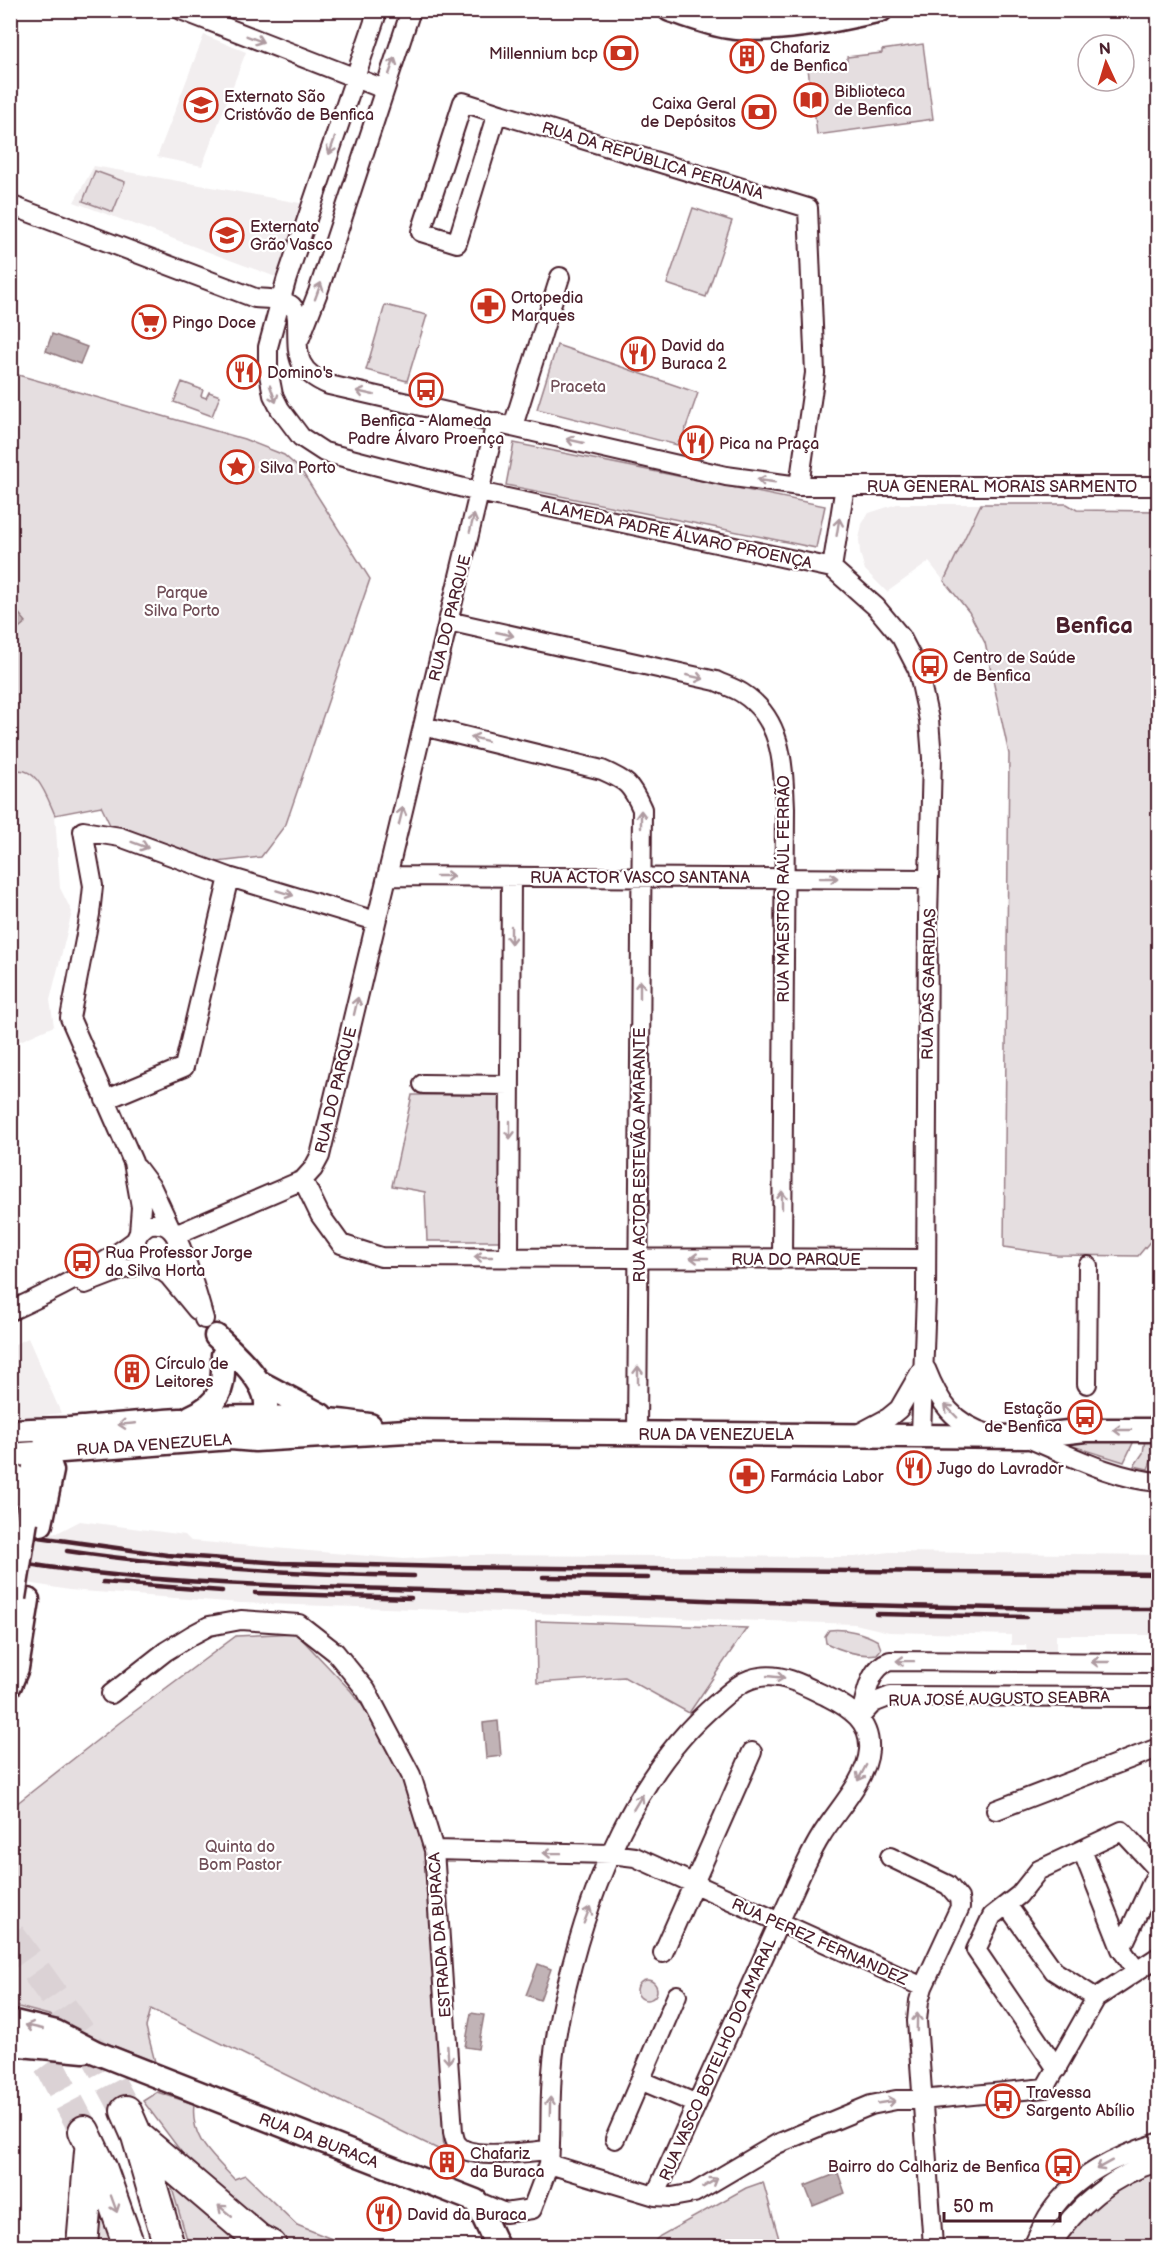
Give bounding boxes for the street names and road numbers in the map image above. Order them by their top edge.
street label: RUA DA REPÚBLICA PERUANA [539,117,766,204]
street label: RUA GENERAL MORAIS SARMENTO [867,478,1137,497]
street label: ALAMEDA PADRE ÁLVARO PROENÇA [540,495,814,574]
street label: RUA DO PARQUE [426,553,475,684]
street label: RUA MAESTRO RAÚL FERRÃO [773,775,794,1003]
street label: RUA ACTOR VASCO SANTANA [530,869,750,888]
street label: RUA DAS GARRIDAS [919,908,940,1060]
street label: RUA DO PARQUE [312,1025,361,1156]
street label: RUA ACTOR ESTEVÃO AMARANTE [630,1027,650,1283]
street label: RUA DO PARQUE [731,1251,861,1270]
street label: RUA DA VENEZUELA [638,1426,794,1445]
street label: RUA DA VENEZUELA [76,1431,233,1460]
street label: RUA JOSÉ AUGUSTO SEABRA [888,1686,1110,1711]
street label: ESTRADA DA BURACA [425,1851,456,2018]
street label: RUA PEREZ FERNANDEZ [728,1895,911,1990]
street label: RUA VASCO BOTELHO DO AMARAL [656,1934,781,2184]
street label: RUA DA BURACA [256,2110,381,2173]

